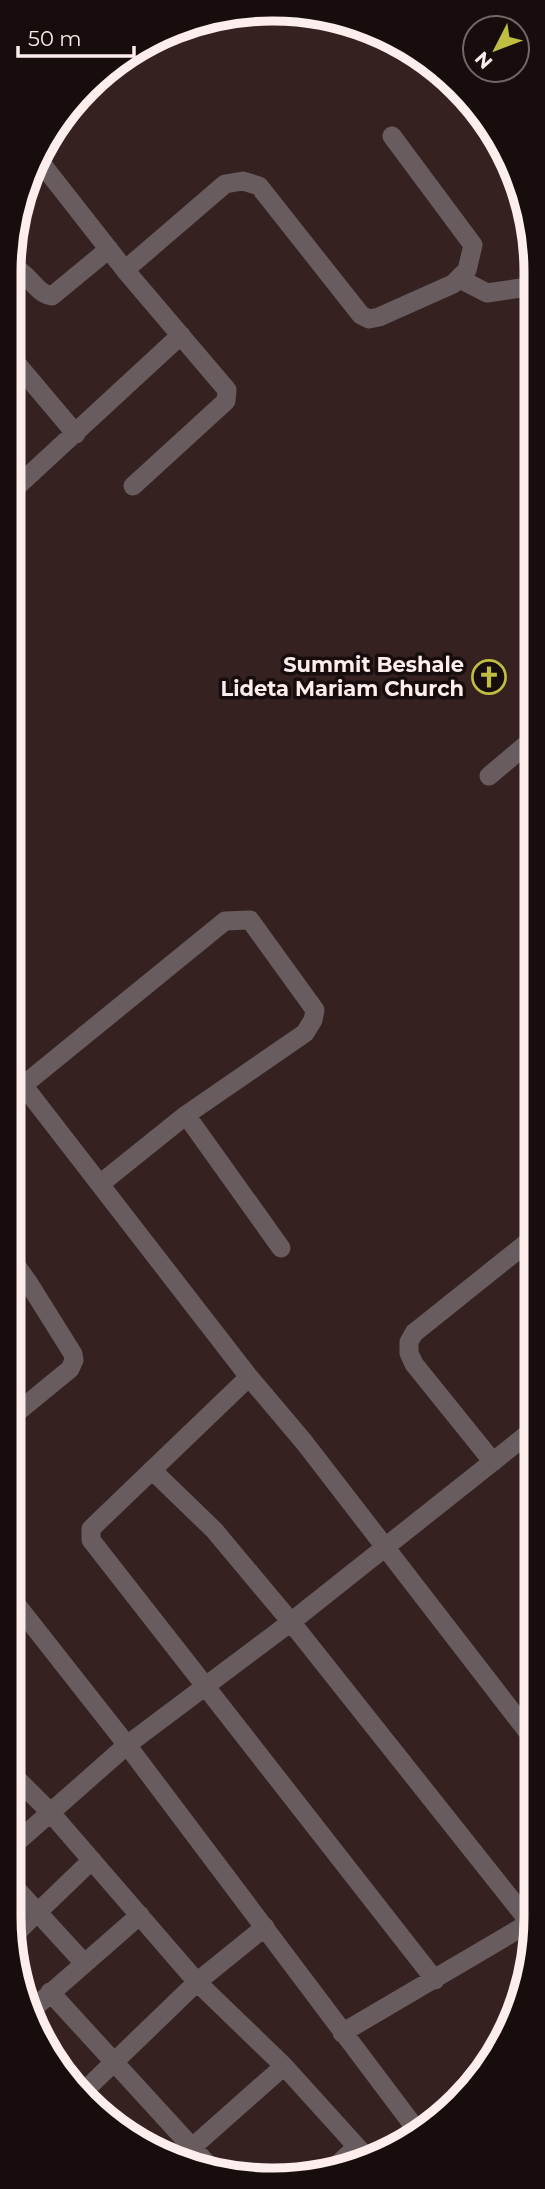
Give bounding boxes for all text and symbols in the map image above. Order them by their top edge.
scale bar [18,14,133,58]
north arrow [461,14,531,84]
text: 50 m [28,26,82,51]
text: N [470,47,497,73]
place label: Summit Beshale Lideta Mariam Church [220,652,464,701]
church icon: Summit Beshale Lideta Mariam Church [470,658,508,696]

